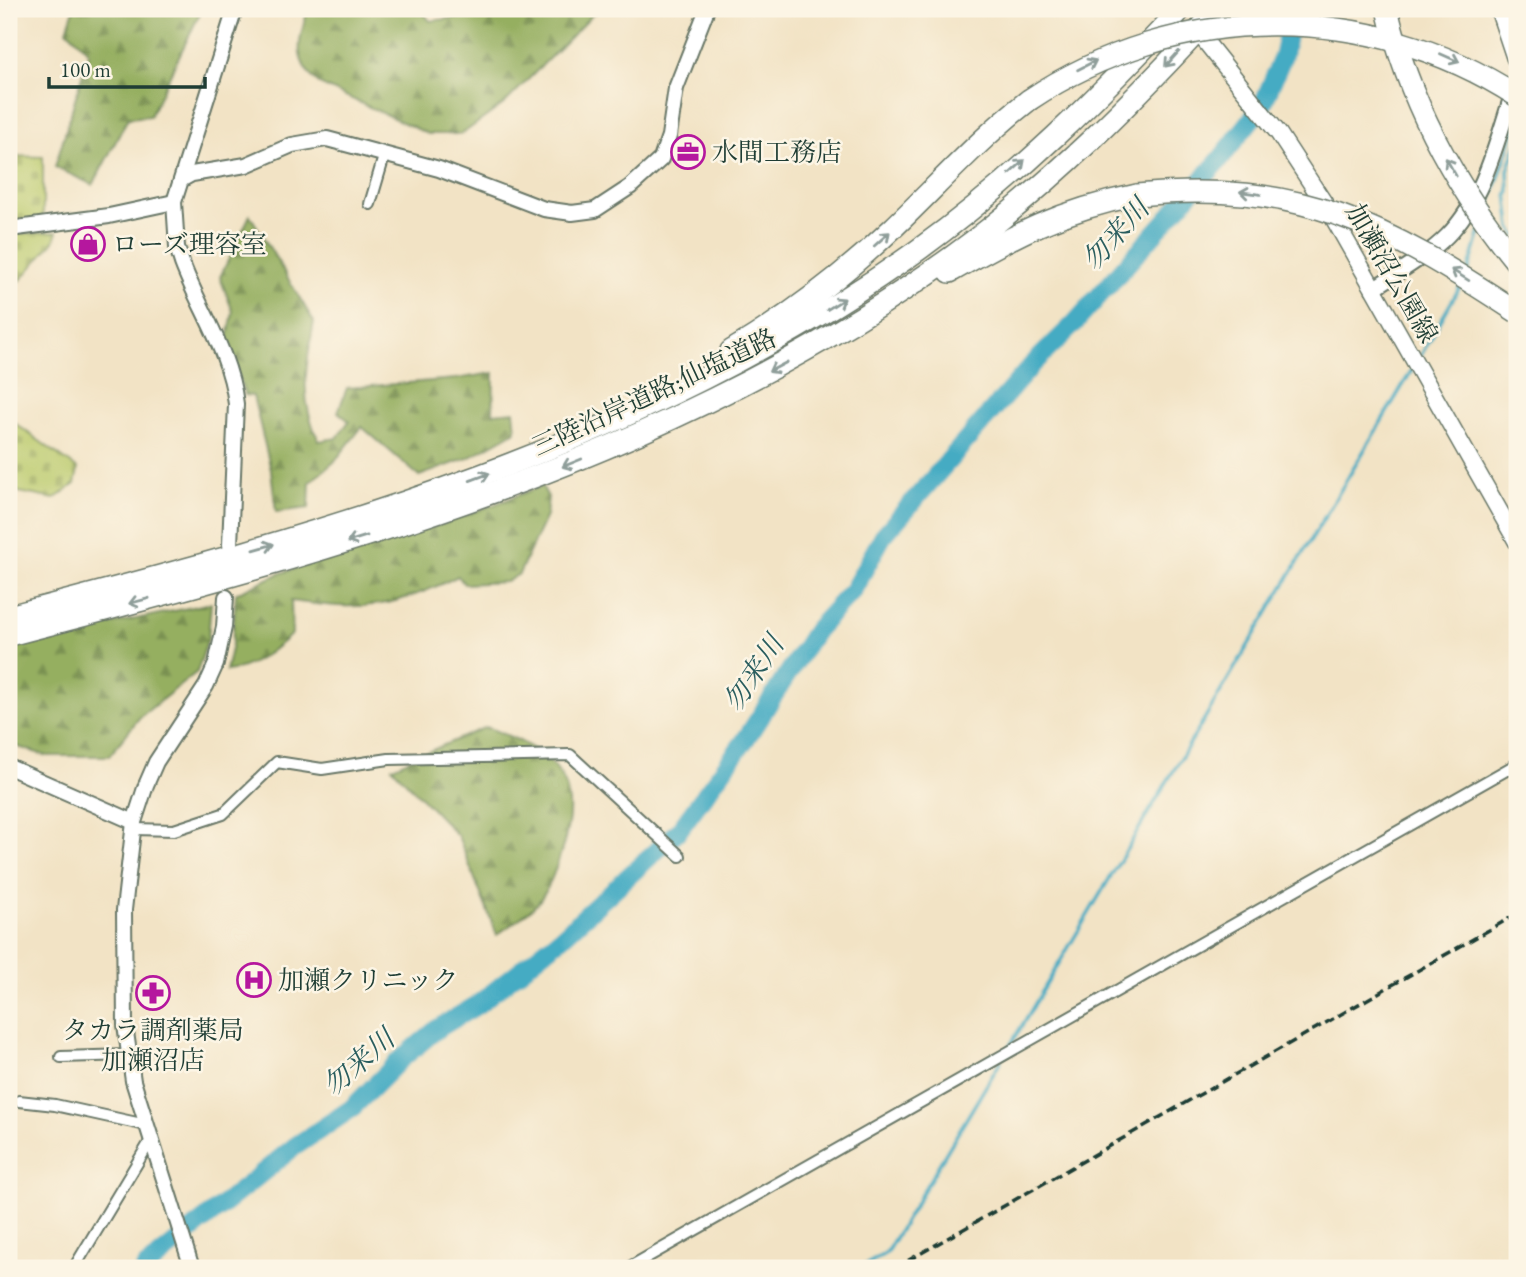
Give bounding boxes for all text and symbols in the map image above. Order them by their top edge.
scale bar [49,46,205,90]
one-way arrow [1164,50,1180,68]
one-way arrow [1438,52,1460,65]
text: 100 m [60,56,111,83]
one-way arrow [1076,57,1097,71]
office icon: 水間工務店 [669,133,707,171]
place label: 水間工務店 [712,135,842,169]
one-way arrow [1444,157,1457,178]
one-way arrow [1008,160,1026,176]
one-way arrow [1239,186,1262,199]
water label: 勿来川 [1074,189,1158,277]
street label: 加瀬沼公園線 [1338,197,1446,349]
shop icon: ローズ理容室 [69,225,107,263]
place label: ローズ理容室 [112,227,267,261]
one-way arrow [873,230,890,247]
one-way arrow [1450,267,1470,281]
one-way arrow [826,297,846,311]
street label: 三陸沿岸道路;仙塩道路 [526,320,782,464]
one-way arrow [768,361,789,374]
one-way arrow [561,458,583,471]
one-way arrow [469,470,491,482]
one-way arrow [347,534,369,547]
one-way arrow [253,540,275,553]
one-way arrow [128,595,150,608]
water label: 勿来川 [715,626,793,718]
hospital icon: 加瀬クリニック [235,961,273,999]
place label: 加瀬クリニック [278,963,458,997]
pharmacy icon: タカラ調剤薬局 加瀬沼店 [134,974,172,1012]
place label: タカラ調剤薬局 加瀬沼店 [62,1013,244,1077]
water label: 勿来川 [314,1019,404,1103]

